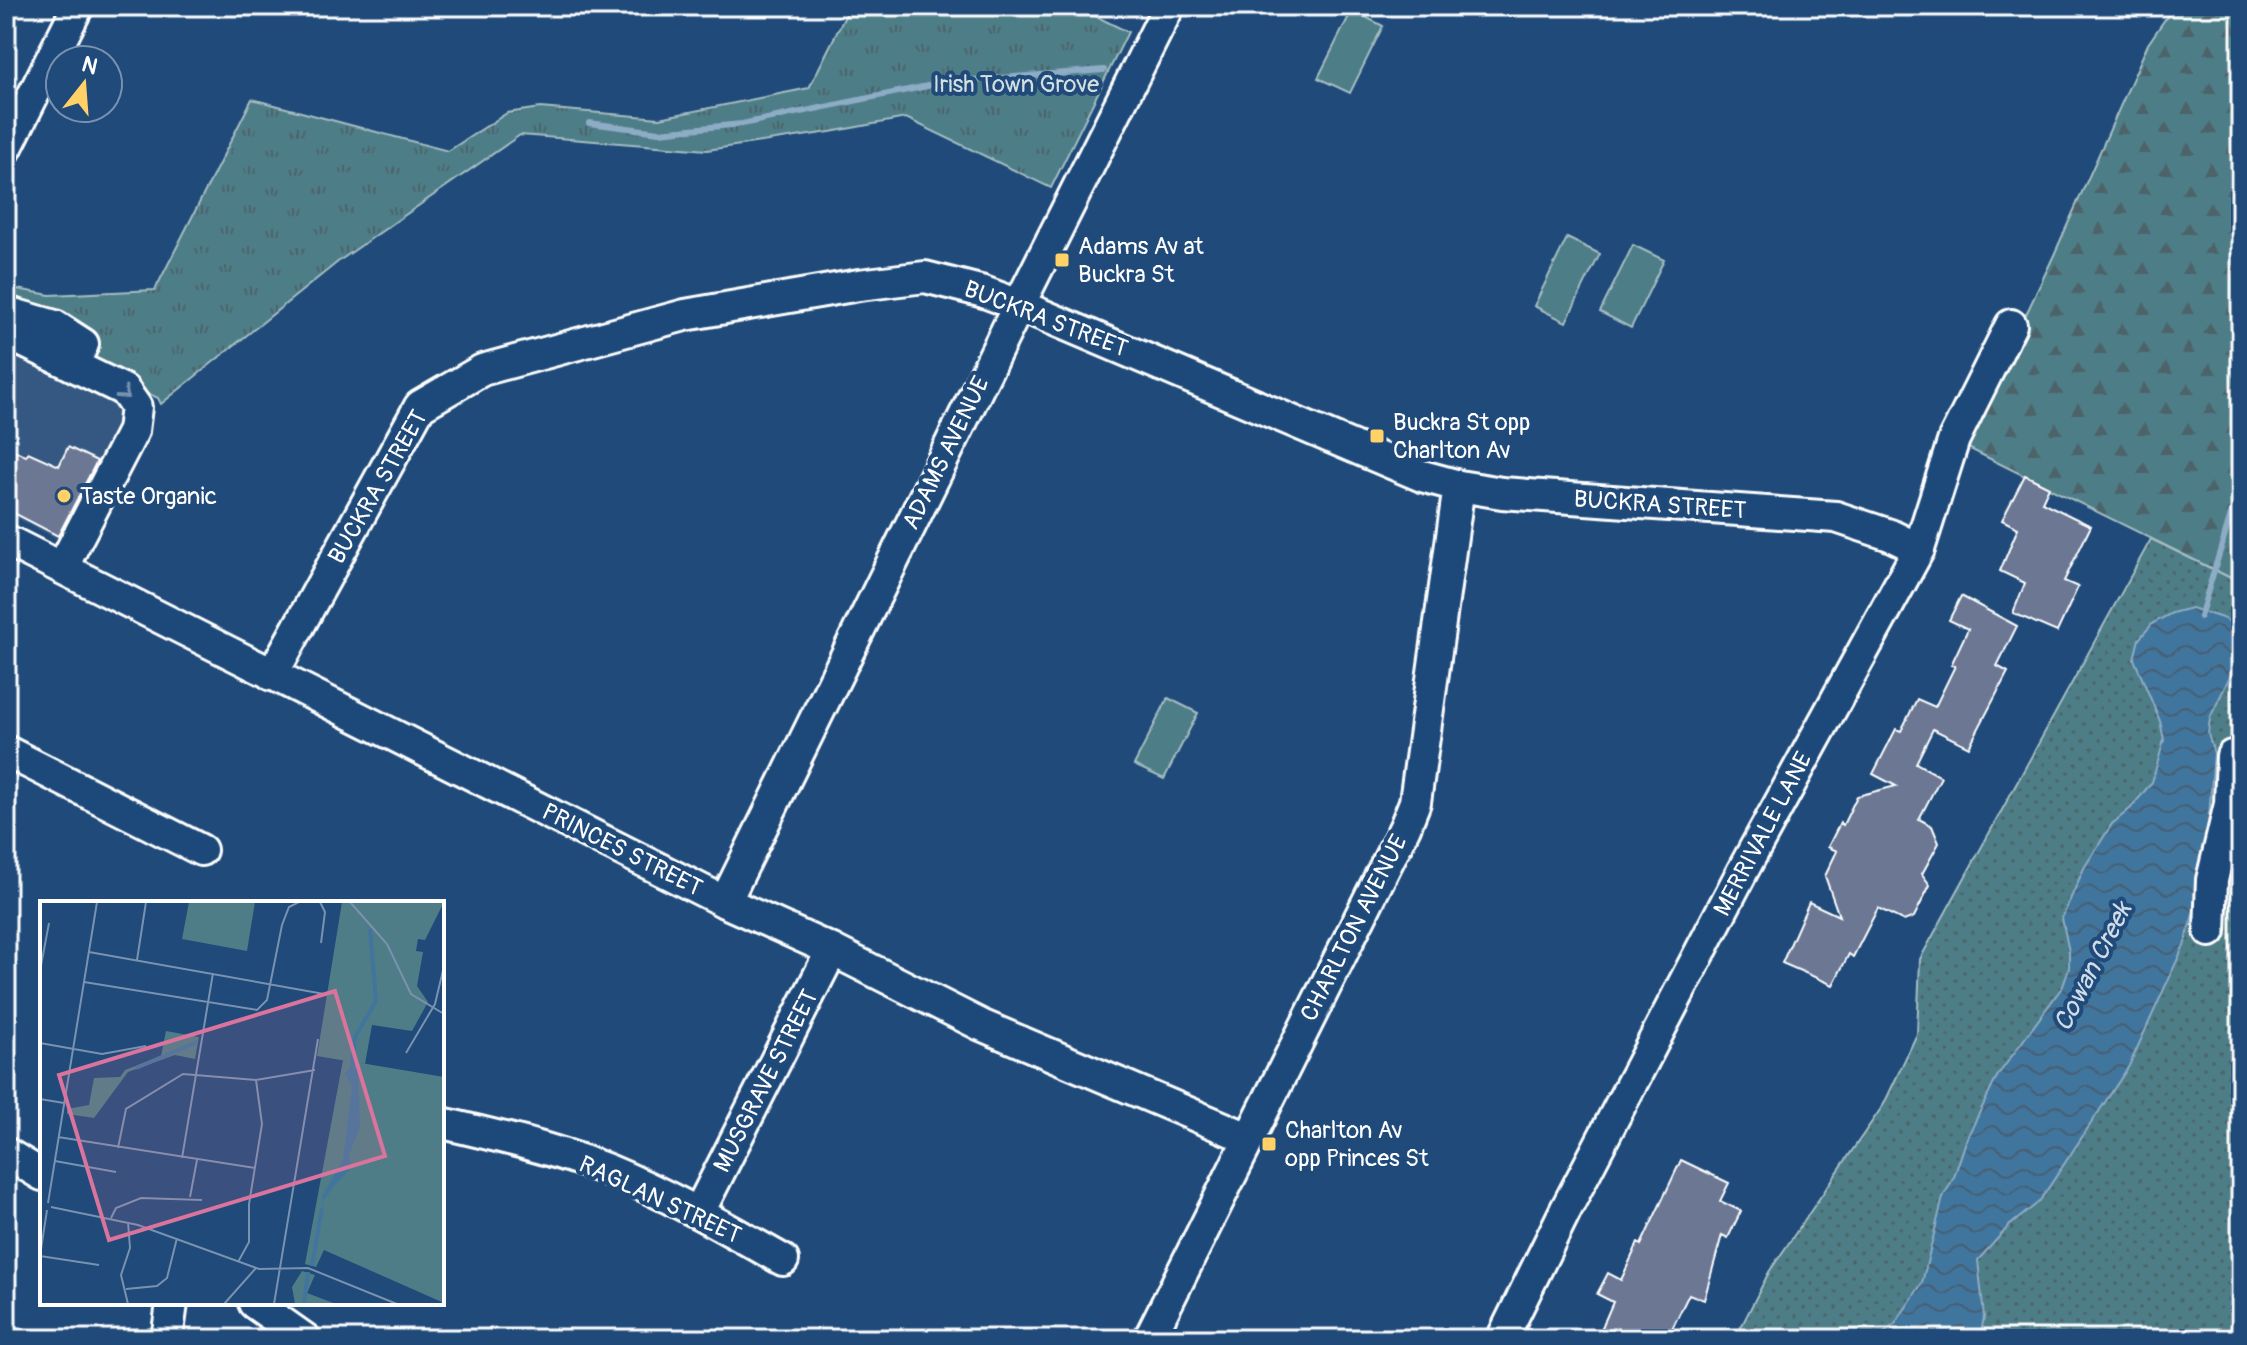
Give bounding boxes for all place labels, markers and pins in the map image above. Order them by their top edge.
place label: Adams Av at Buckra St [1078,232,1204,289]
marker: Adams Av at Buckra St [1053,251,1071,269]
place label: Buckra St opp Charlton Av [1393,408,1530,465]
marker: Buckra St opp Charlton Av [1368,427,1386,445]
place label: Taste Organic [80,482,217,511]
marker: Taste Organic [55,487,73,505]
place label: Charlton Av opp Princes St [1285,1116,1429,1173]
marker: Charlton Av opp Princes St [1260,1135,1278,1153]

